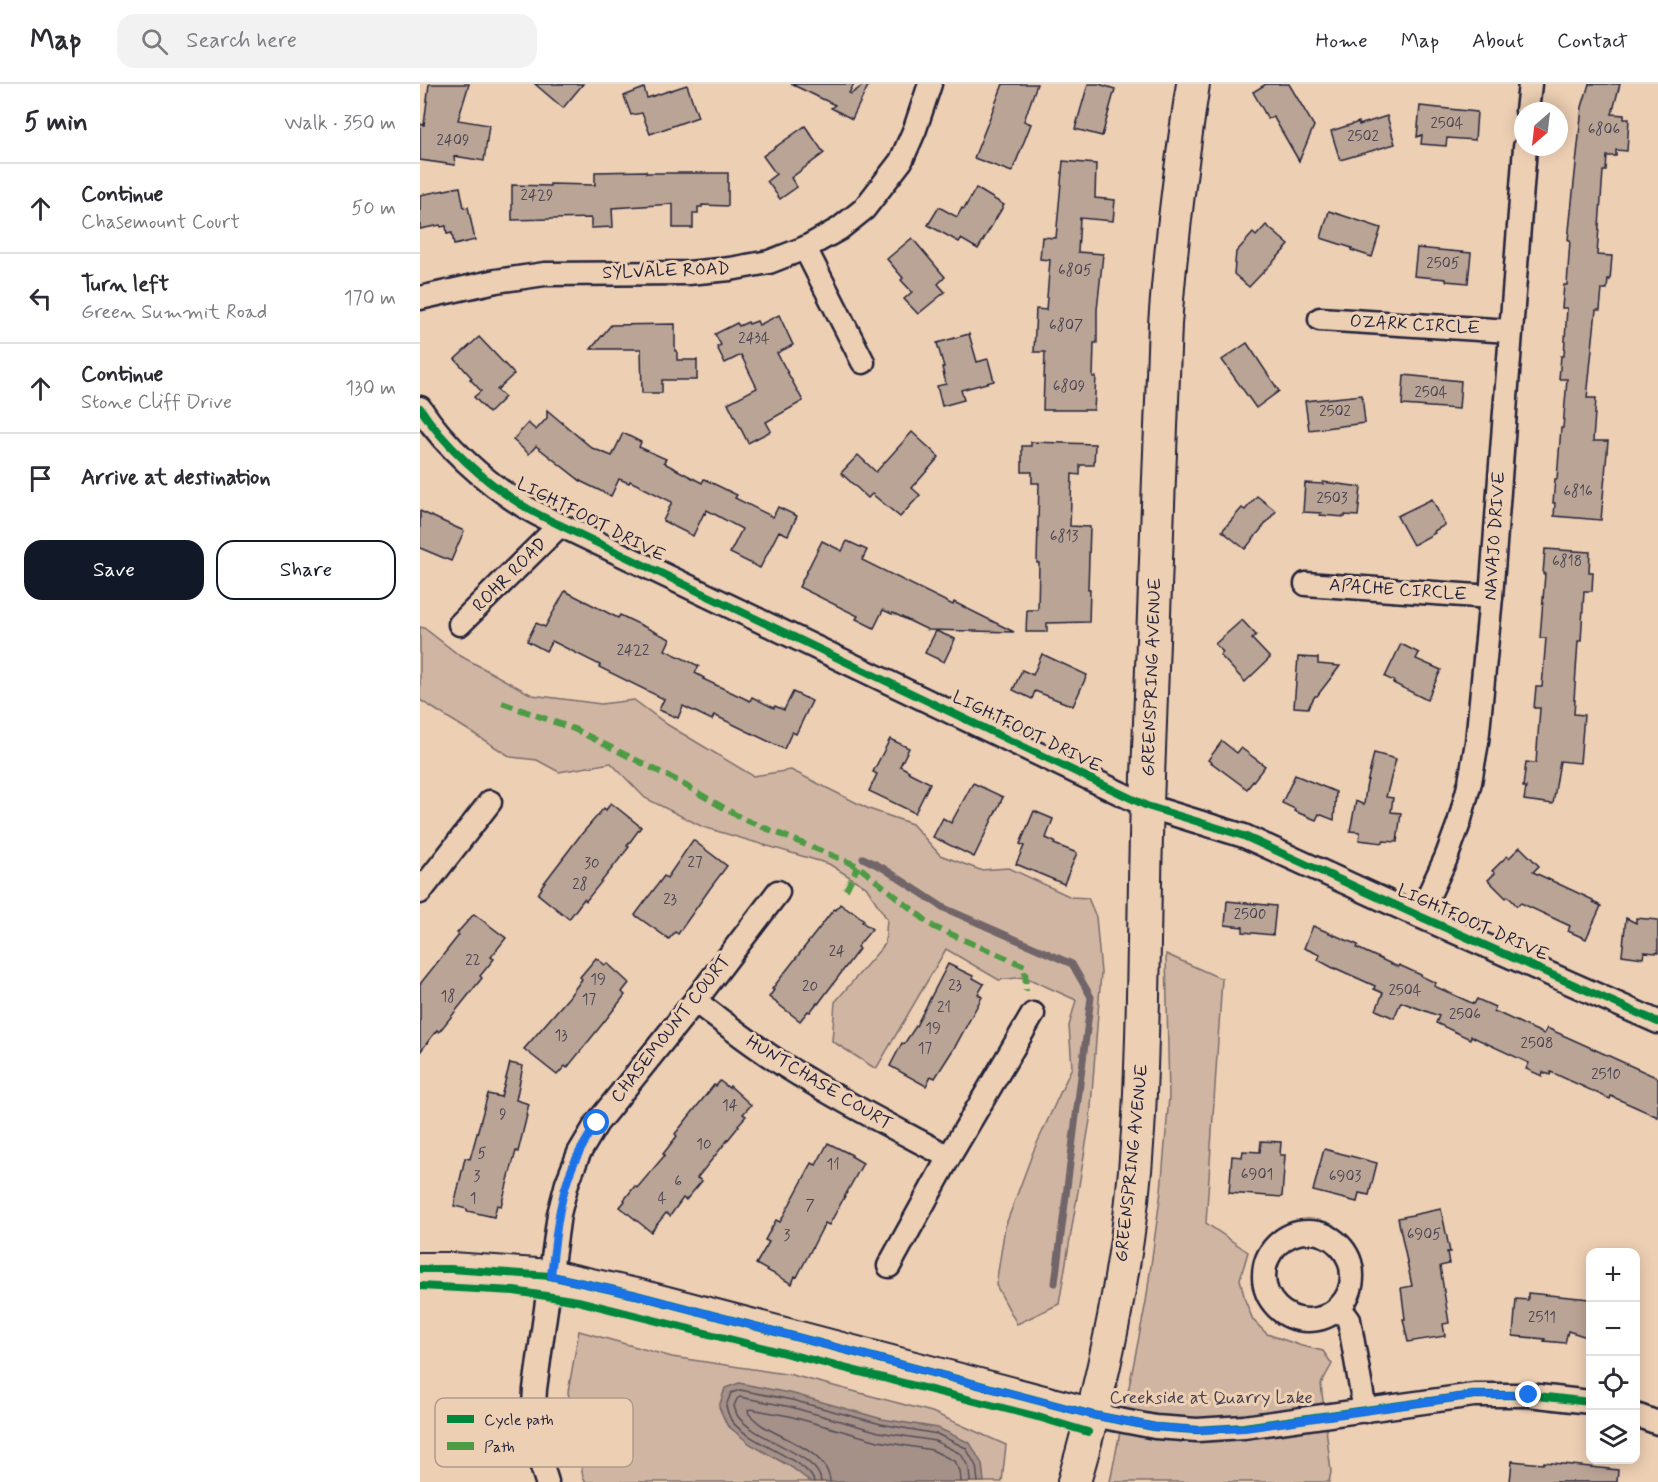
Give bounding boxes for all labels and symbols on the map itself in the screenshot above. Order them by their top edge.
north arrow [1514,102,1568,156]
house number: 2504 [1430,114,1464,134]
house number: 6806 [1588,120,1621,140]
house number: 2502 [1347,127,1379,147]
house number: 2409 [437,131,469,151]
house number: 2429 [521,186,553,206]
house number: 2505 [1426,254,1460,274]
street label: SYLVALE ROAD [602,257,730,285]
house number: 6805 [1058,261,1092,281]
street label: OZARK CIRCLE [1349,310,1481,340]
house number: 6807 [1049,316,1083,336]
house number: 2434 [738,329,770,349]
house number: 6809 [1053,377,1085,397]
house number: 2504 [1414,383,1448,403]
house number: 2502 [1319,402,1351,422]
street label: NAVAJO DRIVE [1479,470,1511,601]
street label: LIGHTFOOT DRIVE [513,472,670,568]
house number: 6816 [1563,482,1593,502]
house number: 2503 [1316,489,1348,509]
house number: 6813 [1050,527,1078,547]
street label: ROHR ROAD [468,533,552,617]
house number: 6818 [1552,552,1582,572]
street label: APACHE CIRCLE [1328,573,1468,607]
street label: GREENSPRING AVENUE [1137,577,1167,777]
house number: 2422 [617,641,649,661]
street label: LIGHTFOOT DRIVE [948,685,1106,779]
house number: 27 [688,853,703,873]
house number: 30 [584,854,600,874]
house number: 28 [572,875,588,895]
street label: LIGHTFOOT DRIVE [1393,879,1553,967]
house number: 23 [663,890,677,910]
house number: 2500 [1234,905,1266,925]
house number: 24 [829,942,845,962]
street label: CHASEMOUNT COURT [606,950,736,1108]
house number: 22 [465,951,481,971]
house number: 19 [590,970,606,990]
house number: 23 [948,976,962,996]
house number: 20 [802,977,818,997]
house number: 2504 [1388,981,1422,1001]
house number: 18 [441,987,455,1007]
house number: 17 [582,990,597,1010]
house number: 21 [937,998,951,1018]
house number: 2506 [1449,1005,1481,1025]
house number: 19 [925,1019,941,1039]
house number: 13 [554,1026,568,1046]
street label: HUNTCHASE COURT [741,1030,897,1136]
house number: 2508 [1521,1034,1553,1054]
house number: 17 [918,1039,933,1059]
street label: GREENSPRING AVENUE [1110,1062,1154,1263]
house number: 2510 [1591,1065,1621,1085]
house number: 14 [722,1096,738,1116]
house number: 9 [499,1105,507,1125]
route start [583,1109,609,1135]
house number: 10 [696,1135,712,1155]
house number: 5 [477,1144,487,1164]
house number: 11 [826,1155,840,1175]
house number: 6901 [1241,1165,1273,1185]
house number: 3 [474,1167,481,1187]
house number: 6903 [1329,1167,1361,1187]
house number: 6 [674,1172,682,1192]
house number: 1 [470,1189,476,1209]
house number: 4 [658,1189,667,1209]
house number: 7 [805,1196,815,1216]
house number: 6905 [1407,1225,1441,1245]
house number: 3 [784,1226,791,1246]
house number: 2511 [1528,1308,1556,1328]
route end [1515,1381,1541,1407]
park label: Creekside at Quarry Lake [1109,1386,1313,1410]
legend [435,1398,633,1467]
text: Cycle path [484,1410,554,1431]
text: Path [484,1437,515,1458]

